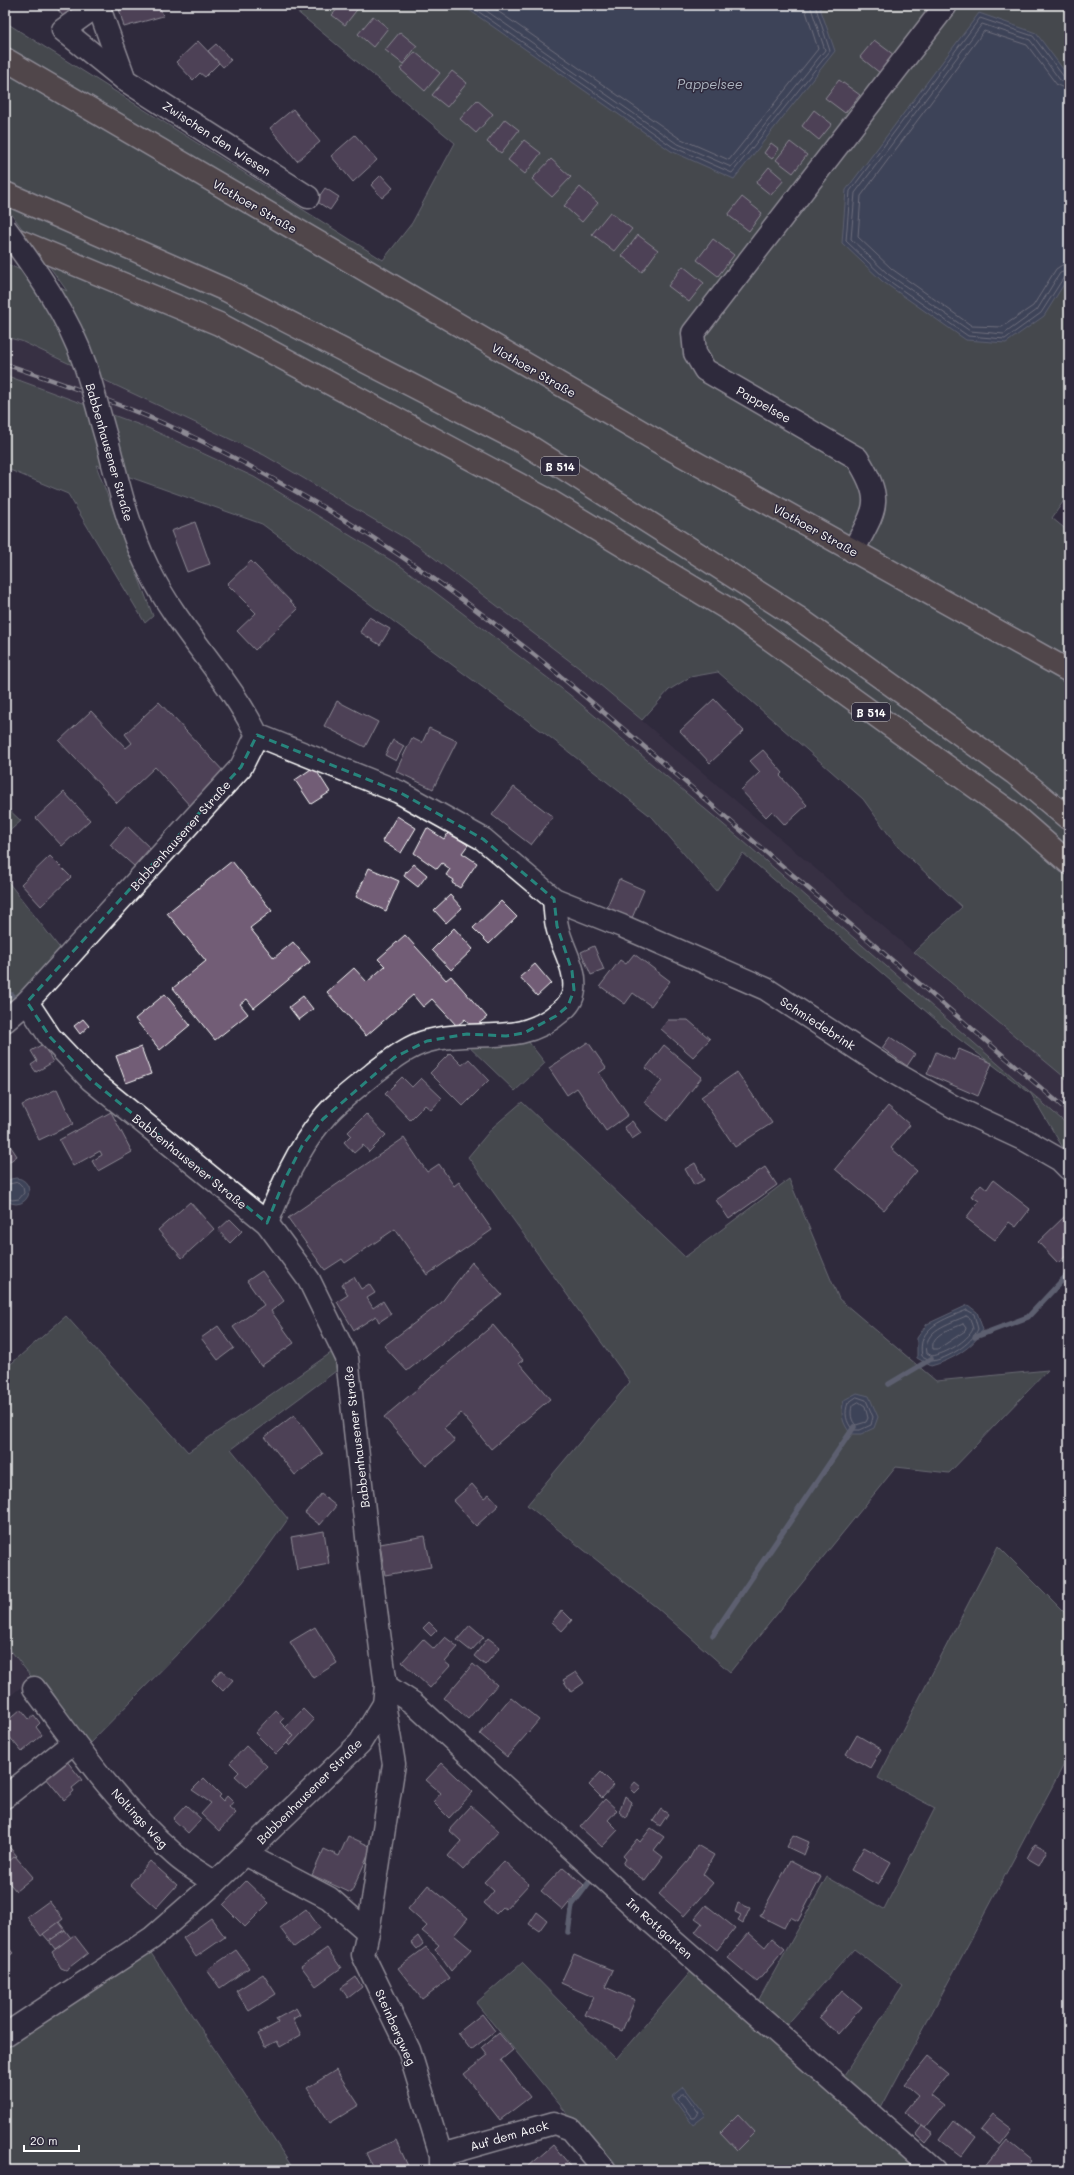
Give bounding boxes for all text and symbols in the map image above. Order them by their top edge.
water label: Pappelsee [677,75,743,92]
street label: Zwischen den Wiesen [160,97,274,179]
street label: Vlothoer Straße [210,175,300,237]
street label: Vlothoer Straße [489,339,579,401]
street label: Babbenhausener Straße [83,381,137,523]
street label: Pappelsee [734,382,794,426]
road number: B 514 [541,457,579,475]
street label: Vlothoer Straße [771,500,861,560]
road number: B 514 [852,703,890,721]
street label: Babbenhausener Straße [126,777,234,893]
street label: Schmiedebrink [777,993,859,1053]
street label: Babbenhausener Straße [129,1110,251,1212]
street label: Babbenhausener Straße [339,1365,373,1509]
street label: Babbenhausener Straße [253,1735,365,1847]
street label: Noltings Weg [108,1785,172,1851]
street label: Im Rottgarten [623,1894,697,1962]
street label: Steinbergweg [372,1986,420,2068]
street label: Auf dem Aack [468,2116,550,2154]
scale bar [24,2127,79,2153]
text: 20 m [30,2132,58,2148]

